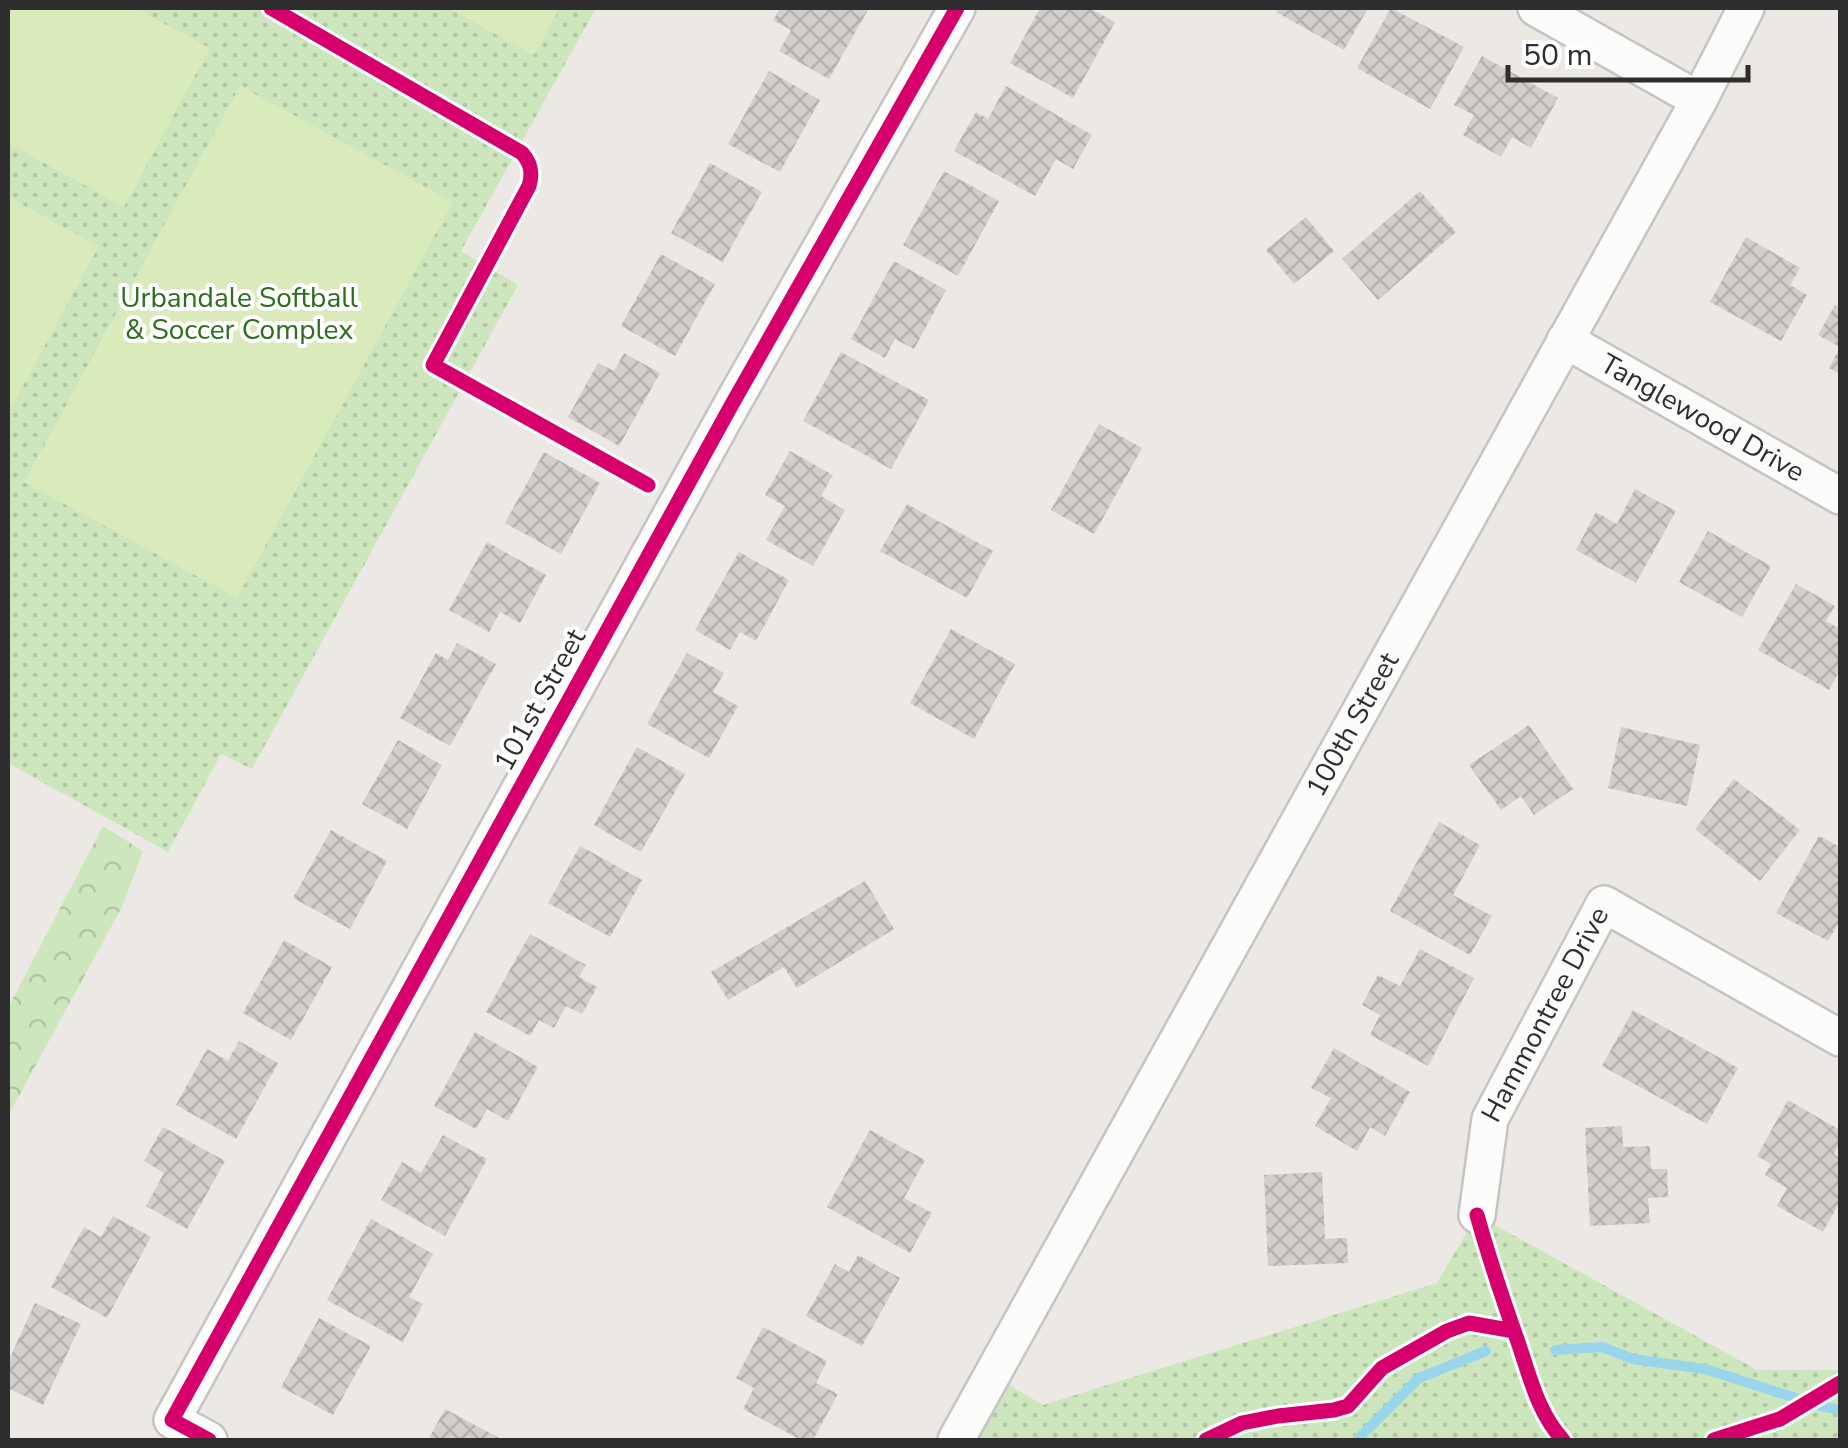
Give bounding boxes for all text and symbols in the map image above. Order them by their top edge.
scale bar [1508,20,1748,82]
text: 50 m [1523,35,1592,76]
park label: Urbandale Softball & Soccer Complex [120,279,359,349]
street label: Tanglewood Drive [1593,345,1811,491]
street label: 101st Street [485,622,595,778]
street label: 100th Street [1297,645,1408,804]
street label: Hammontree Drive [1473,900,1618,1129]

